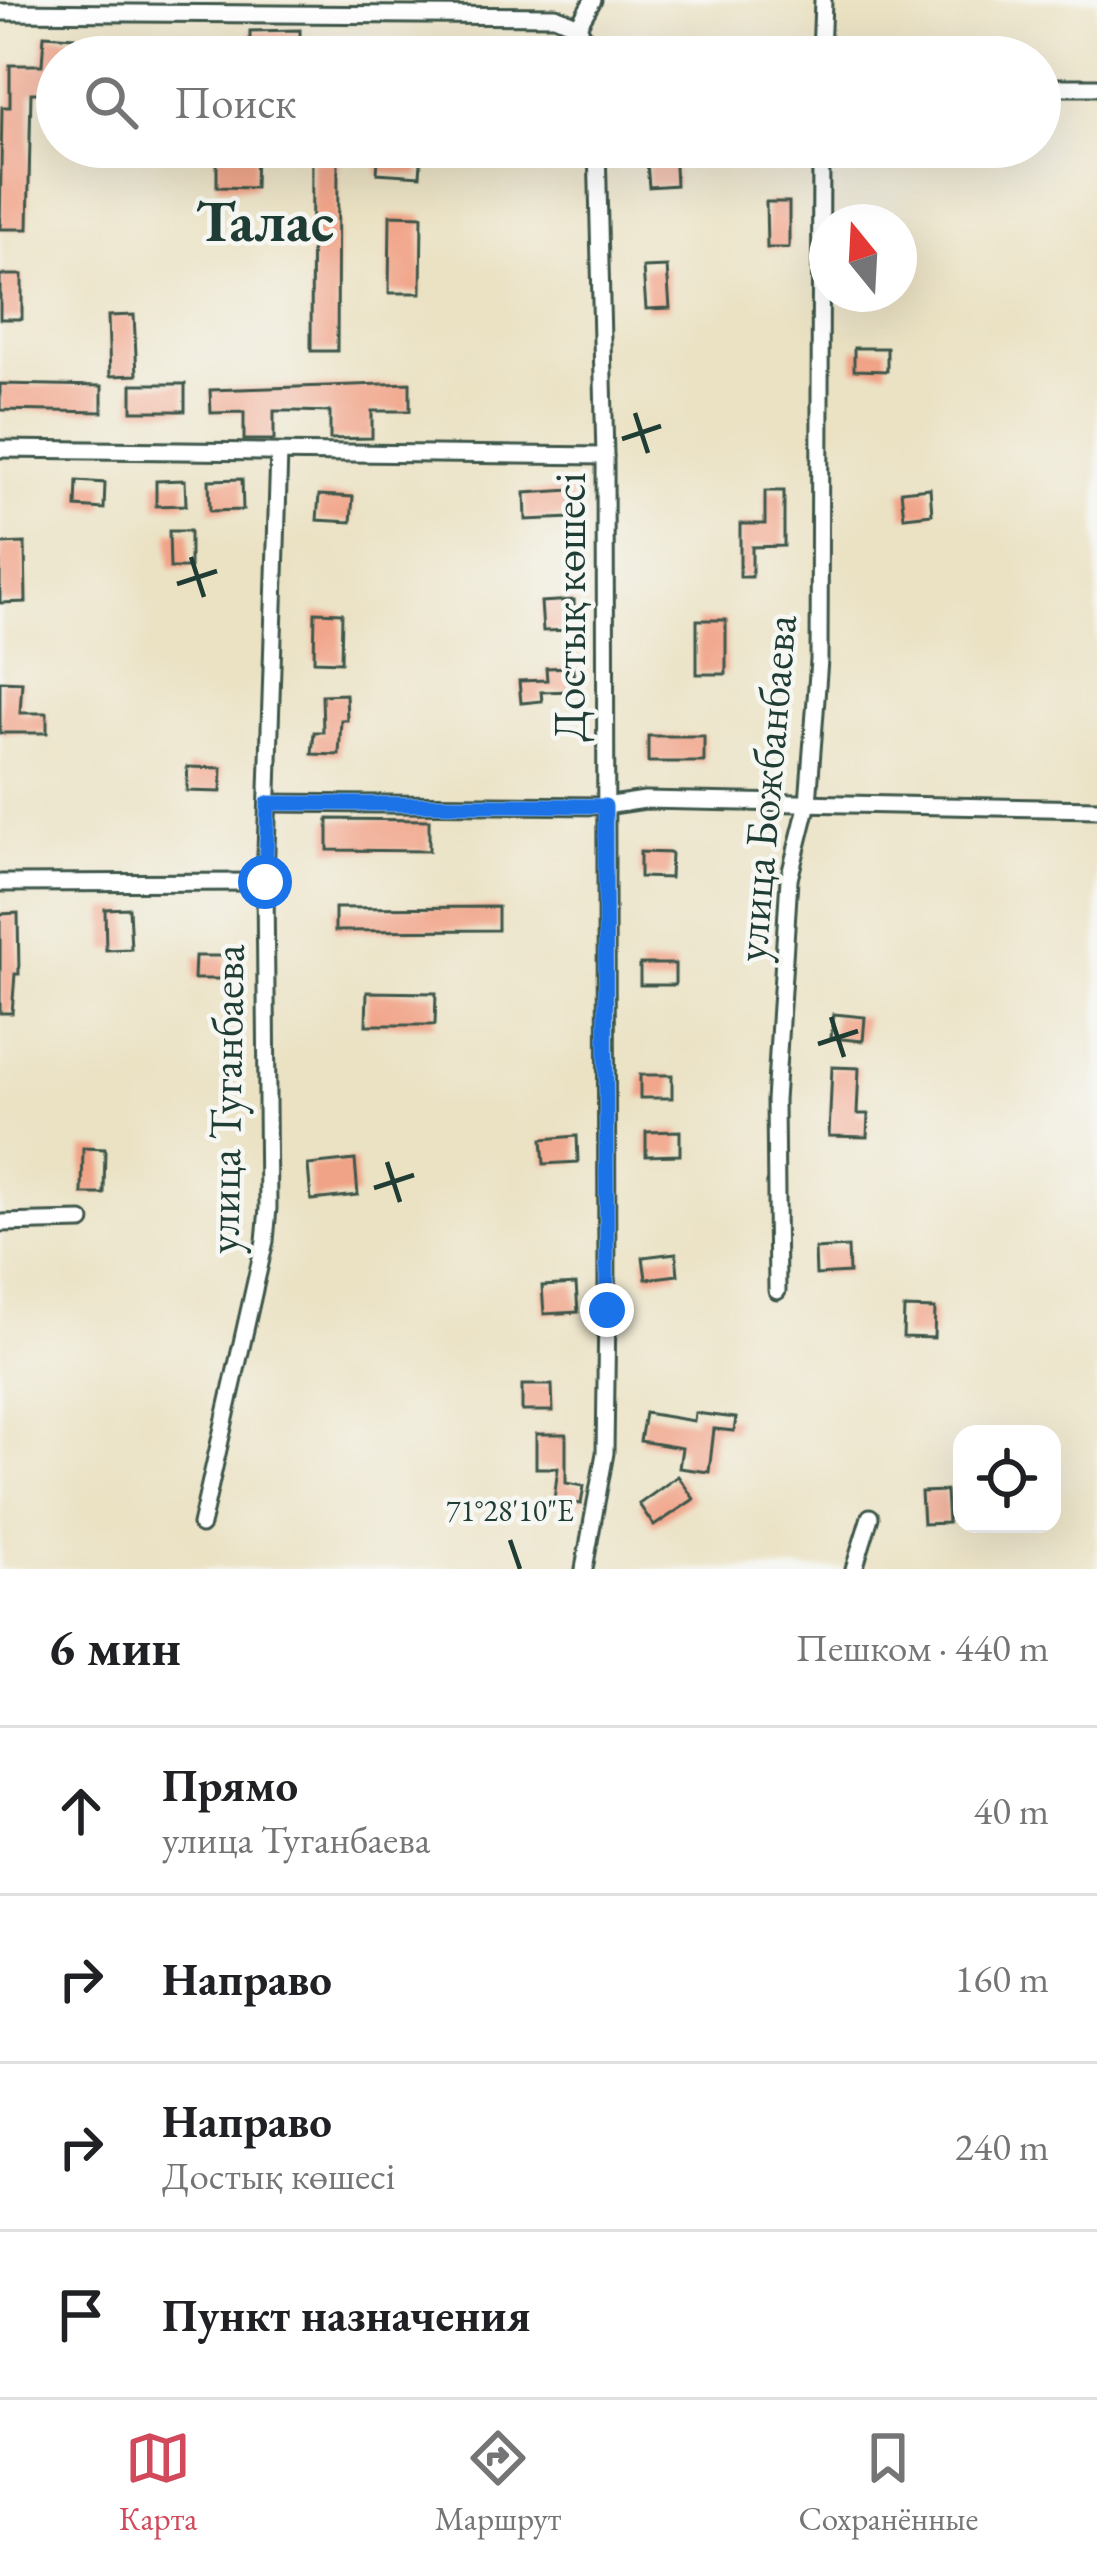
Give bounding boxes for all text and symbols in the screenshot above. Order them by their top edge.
search box [36,36,1061,168]
icon: search [78,69,144,135]
text: Поиск [174,73,296,131]
district label: Талас [196,184,334,258]
north arrow [809,204,917,312]
street label: Достық көшесі [540,472,598,742]
street label: улица Божбанбаева [721,612,809,964]
route start [238,855,292,909]
street label: улица Туганбаева [193,944,257,1254]
route end [580,1283,634,1337]
map controls [953,1425,1061,1533]
button: locate [953,1425,1061,1533]
text: 71°28'10"E [446,1491,574,1530]
text: 6 мин [48,1614,181,1680]
text: Пешком · 440 m [796,1622,1049,1673]
text: Прямо [162,1756,298,1814]
icon: ahead [48,1778,114,1844]
text: 40 m [973,1785,1049,1836]
text: улица Туганбаева [162,1814,430,1865]
icon: right [48,1946,114,2012]
text: Направо [162,1950,332,2008]
text: 160 m [955,1953,1049,2004]
text: Направо [162,2092,332,2150]
icon: right [48,2114,114,2180]
text: 240 m [955,2121,1049,2172]
text: Достық көшесі [162,2150,395,2201]
icon: arrive [48,2282,114,2348]
text: Пункт назначения [162,2286,531,2344]
tab: Карта [119,2425,197,2540]
tab: Маршрут [435,2425,561,2540]
tab: Сохранённые [798,2425,978,2540]

